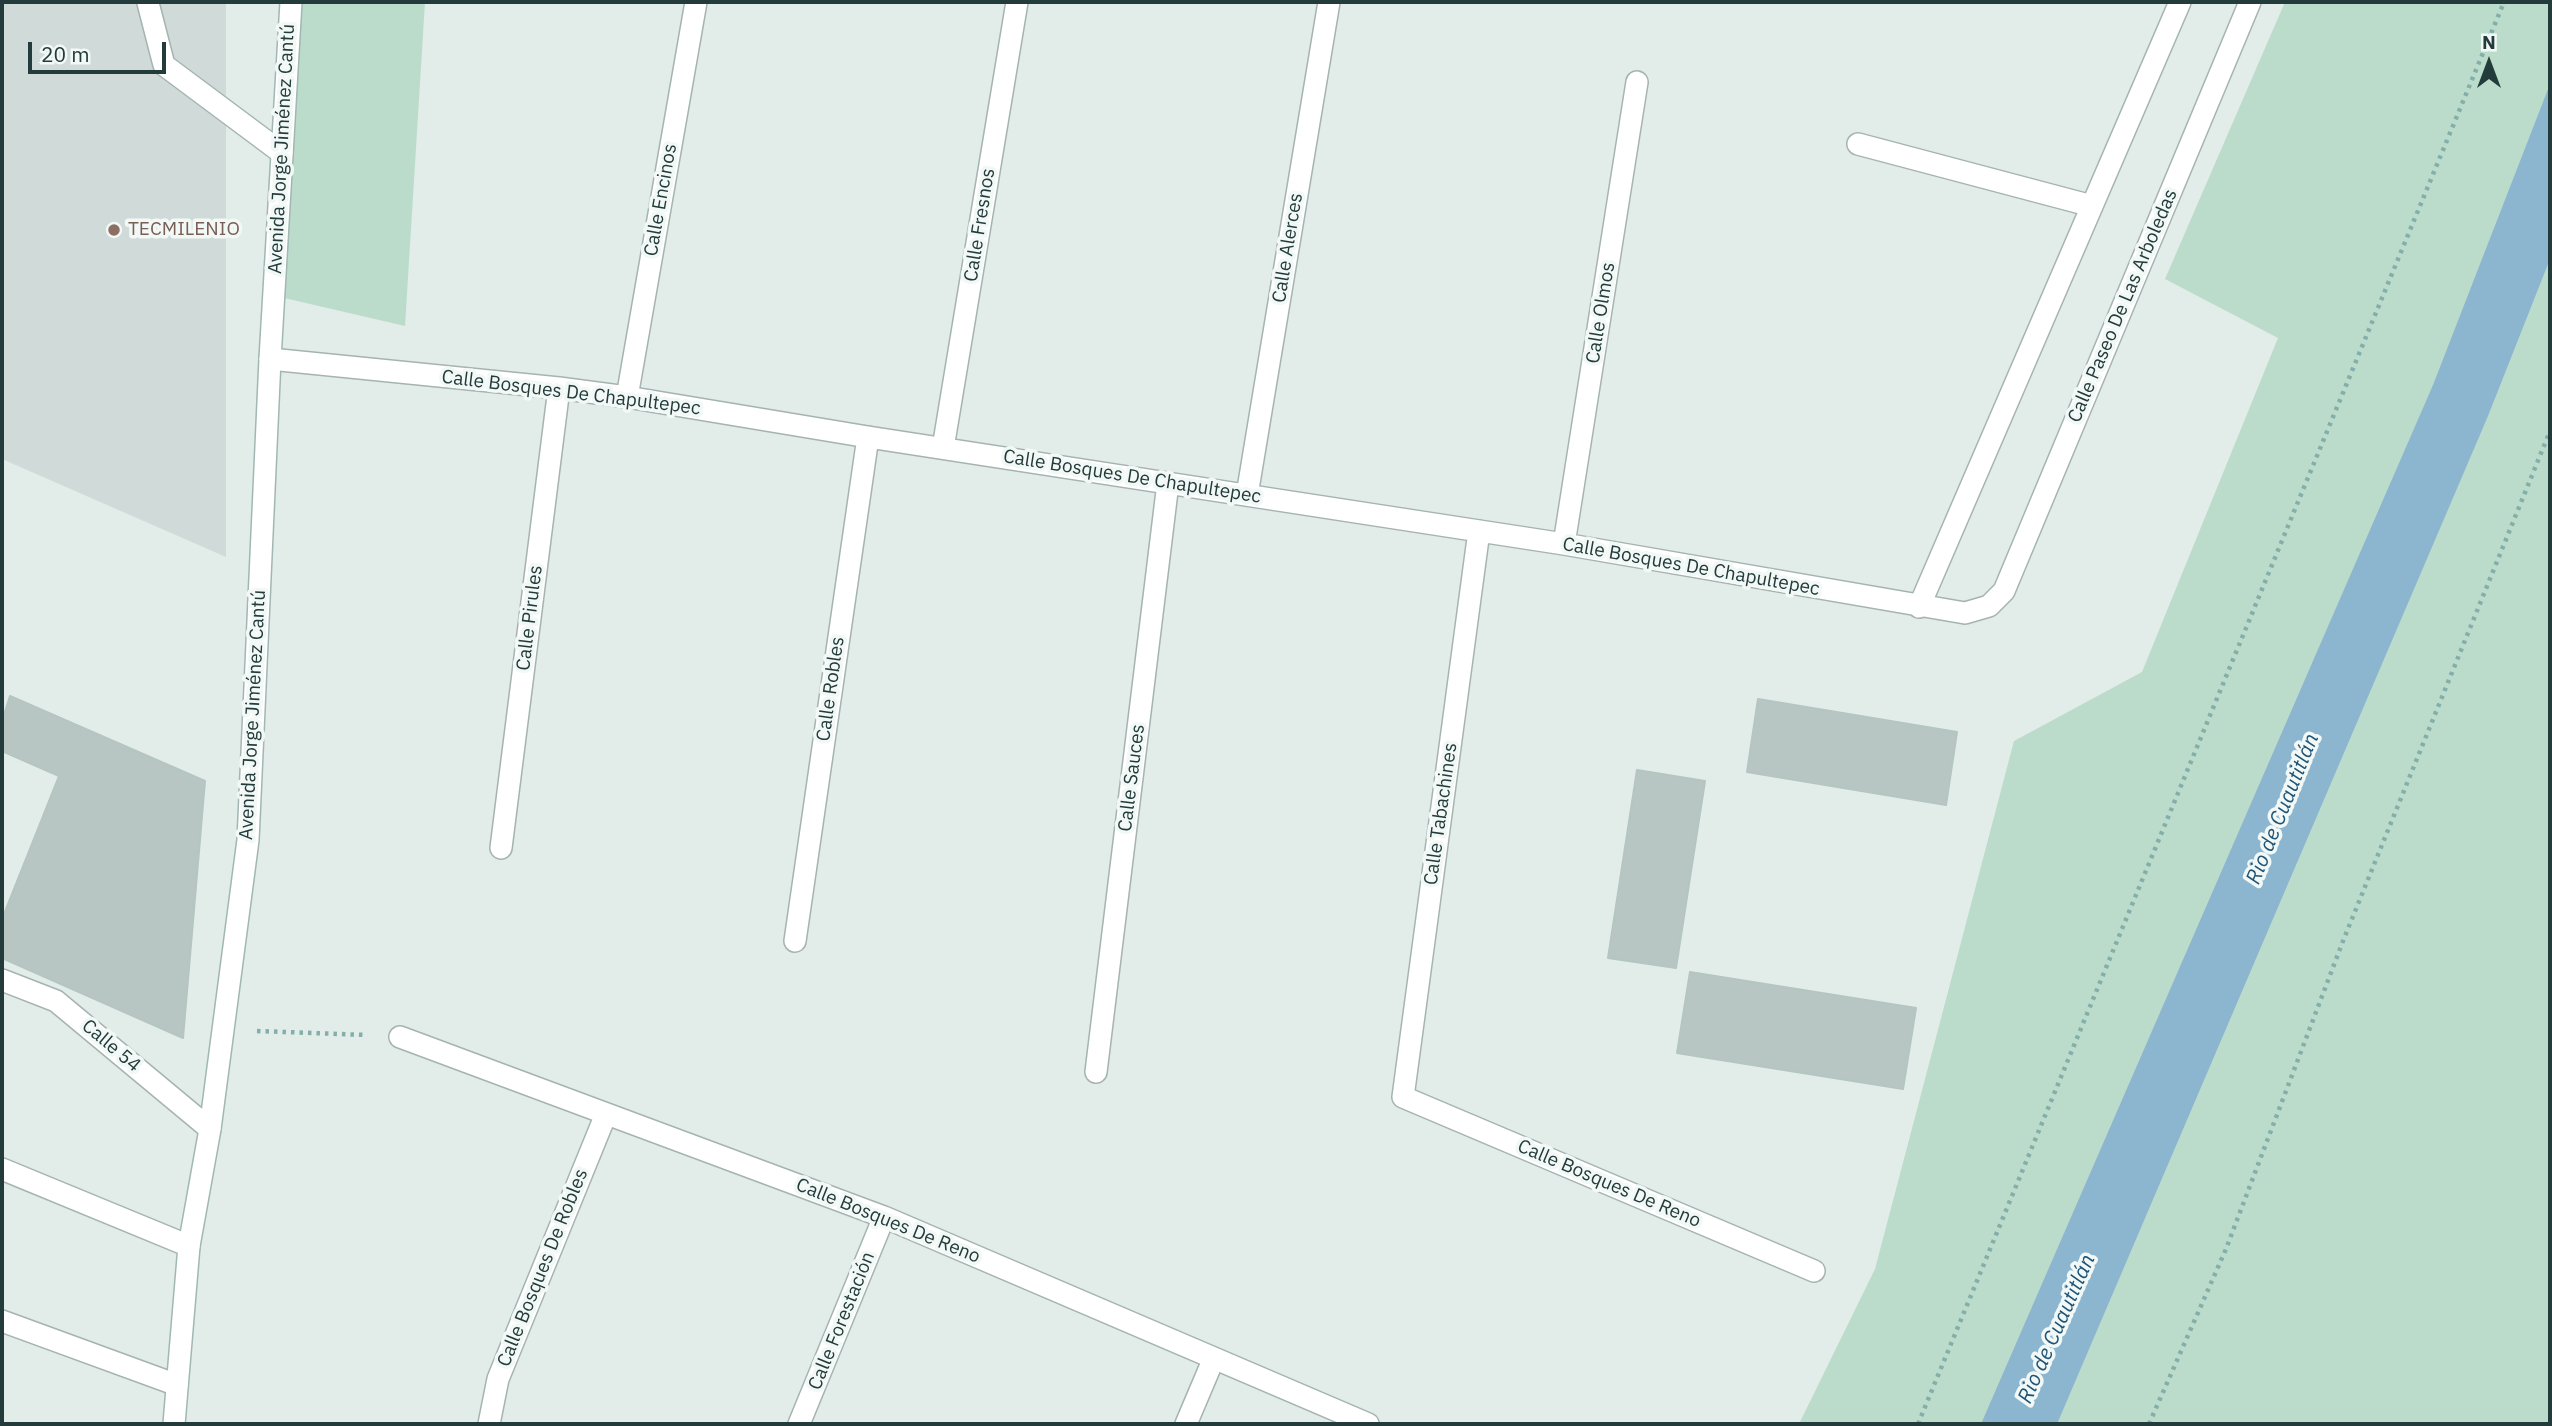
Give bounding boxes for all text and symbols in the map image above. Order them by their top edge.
street label: Avenida Jorge Jiménez Cantú [264,23,300,275]
scale bar [32,28,170,72]
north arrow [2454,28,2524,98]
text: N [2482,30,2496,54]
text: 20 m [41,40,90,68]
street label: Calle Encinos [640,142,682,258]
street label: Calle Fresnos [960,167,1000,283]
street label: Calle Paseo De Las Arboledas [2063,186,2183,426]
street label: Calle Alerces [1268,191,1308,305]
place label: TECMILENIO [128,219,240,241]
marker: TECMILENIO [106,222,122,238]
street label: Calle Olmos [1582,261,1620,365]
street label: Calle Bosques De Chapultepec [440,366,702,420]
street label: Calle Bosques De Chapultepec [1001,445,1263,509]
street label: Calle Bosques De Chapultepec [1561,533,1821,601]
street label: Calle Pirules [512,564,548,672]
street label: Avenida Jorge Jiménez Cantú [235,589,271,841]
street label: Calle Robles [812,635,850,743]
street label: Calle Sauces [1114,723,1150,833]
water label: Rio de Cuautitlán [2241,730,2325,888]
street label: Calle Tabachines [1420,741,1462,887]
street label: Calle 54 [77,1015,145,1077]
street label: Calle Bosques De Reno [1514,1135,1704,1233]
street label: Calle Bosques De Robles [493,1166,593,1370]
street label: Calle Bosques De Reno [793,1174,983,1268]
street label: Calle Forestación [804,1249,880,1393]
water label: Rio de Cuautitlán [2013,1251,2101,1407]

